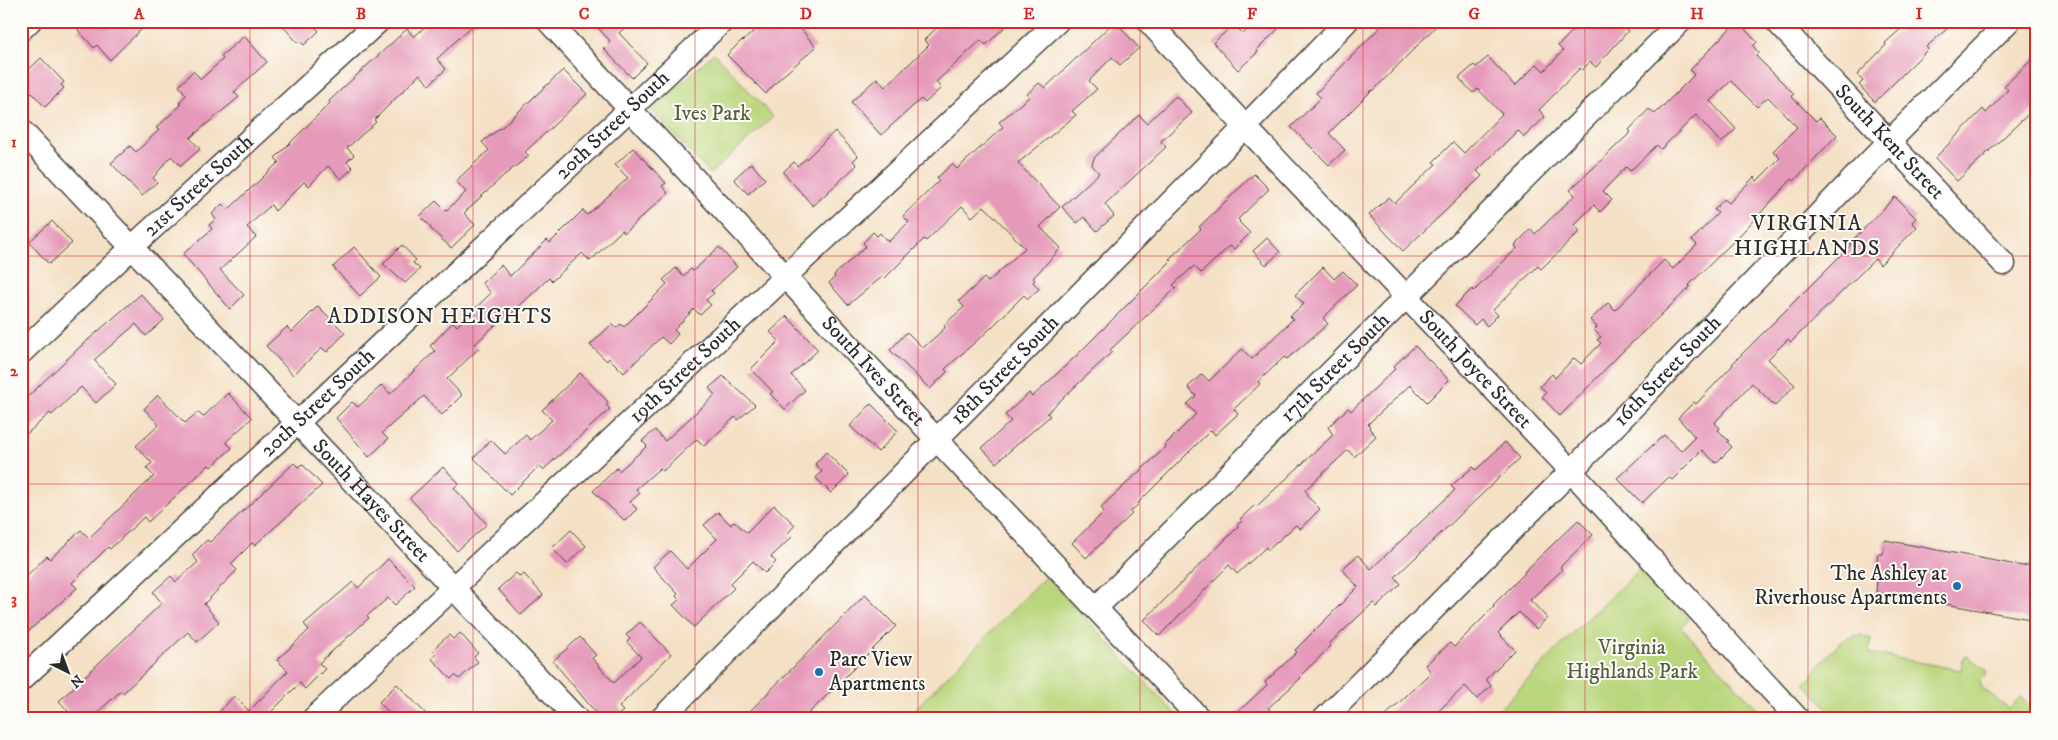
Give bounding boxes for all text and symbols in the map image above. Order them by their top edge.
text: A [133,4,145,24]
text: B [356,4,366,24]
text: C [579,4,589,24]
text: D [800,4,812,24]
text: E [1023,4,1035,24]
text: F [1247,4,1257,24]
text: G [1468,4,1480,24]
text: H [1690,4,1704,24]
text: I [1916,4,1923,24]
street label: 20th Street South [550,65,675,185]
street label: South Kent Street [1829,79,1950,205]
park label: Ives Park [674,101,751,127]
street label: 21st Street South [138,129,259,243]
text: 1 [11,132,17,152]
district label: VIRGINIA HIGHLANDS [1734,210,1880,262]
district label: ADDISON HEIGHTS [328,303,552,330]
street label: South Joyce Street [1413,305,1538,434]
street label: 17th Street South [1275,308,1395,428]
street label: 18th Street South [945,310,1065,430]
street label: 16th Street South [1608,310,1727,432]
street label: South Ives Street [816,311,931,432]
street label: 19th Street South [624,312,747,429]
street label: 20th Street South [255,343,381,463]
text: 2 [10,361,19,381]
street label: South Hayes Street [307,434,436,568]
place label: The Ashley at Riverhouse Apartments [1754,561,1947,611]
marker: The Ashley at Riverhouse Apartments [1951,580,1963,592]
text: 3 [11,589,17,609]
park label: Virginia Highlands Park [1566,635,1698,685]
place label: Parc View Apartments [829,647,925,697]
north arrow [42,648,92,698]
marker: Parc View Apartments [813,666,825,678]
text: N [65,670,86,692]

